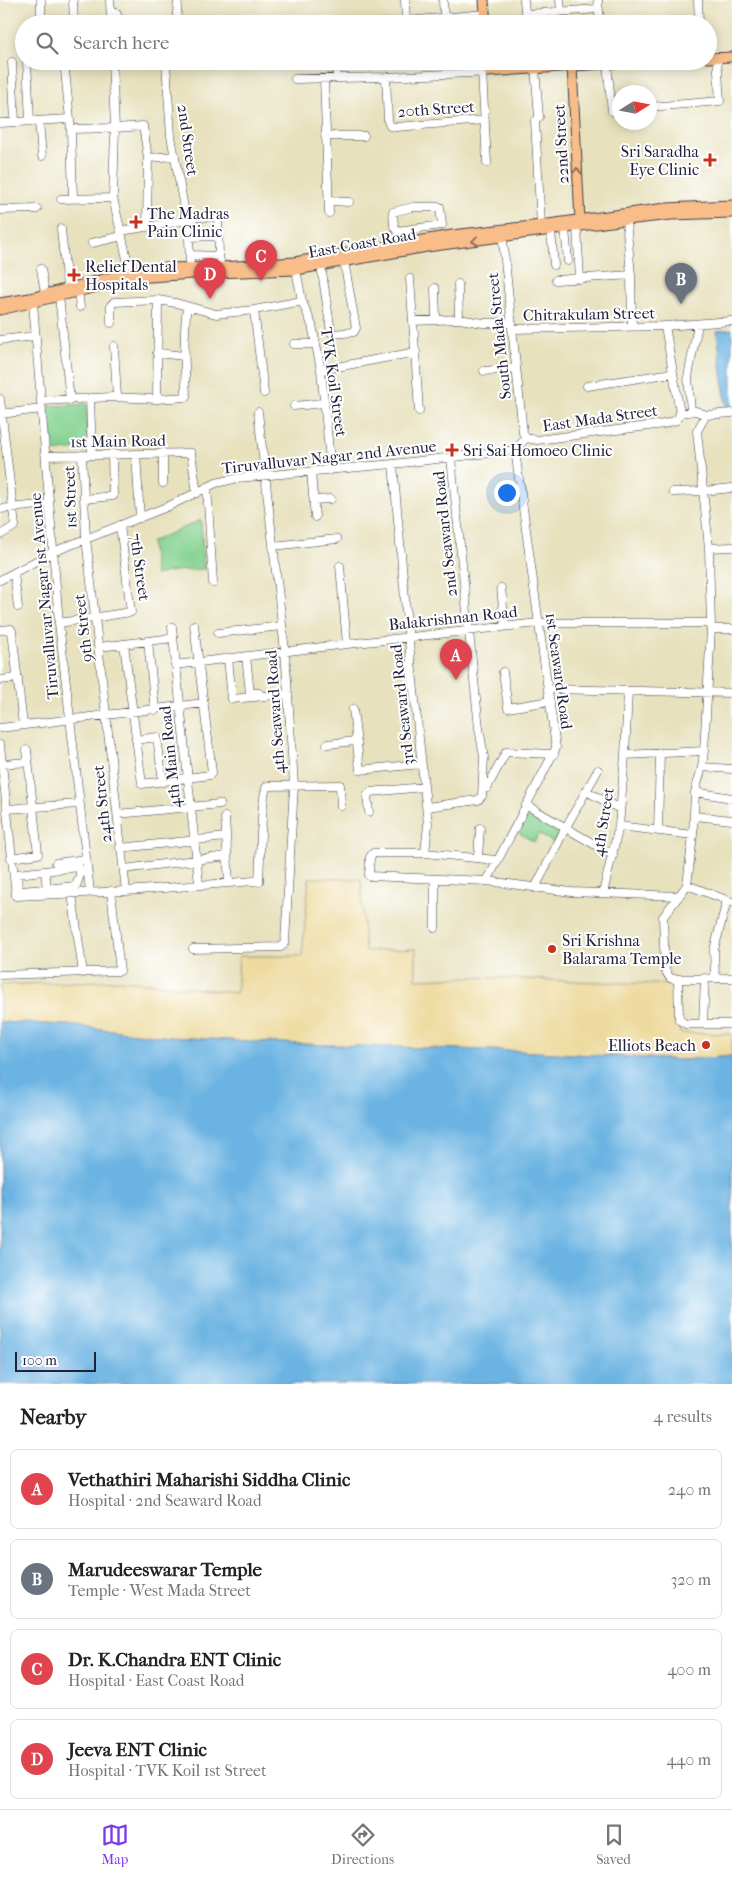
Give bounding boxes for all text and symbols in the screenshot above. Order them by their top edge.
search box [15,15,717,70]
icon: search [33,29,61,57]
text: Search here [73,32,169,54]
north arrow [612,85,657,130]
street label: 20th Street [397,97,476,121]
street label: 2nd Street [174,103,202,177]
street label: 22nd Street [549,103,573,184]
place label: Sri Saradha Eye Clinic [621,142,700,179]
marker: Sri Saradha Eye Clinic [703,153,717,167]
one-way arrow [572,167,583,175]
place label: The Madras Pain Clinic [147,204,229,241]
marker: The Madras Pain Clinic [129,215,143,229]
street label: East Coast Road [307,224,418,262]
one-way arrow [471,235,479,246]
pin: C [245,240,277,281]
place label: Relief Dental Hospitals [85,257,177,294]
pin: D [194,258,226,299]
pin: B [665,263,697,304]
marker: Relief Dental Hospitals [67,268,81,282]
street label: South Mada Street [483,271,515,400]
street label: Chitrakulam Street [523,303,656,325]
street label: TVK Koil Street [317,326,351,438]
street label: East Mada Street [541,400,659,435]
street label: 1st Main Road [70,431,166,451]
street label: Tiruvalluvar Nagar 2nd Avenue [221,436,437,478]
place label: Sri Sai Homoeo Clinic [463,441,612,460]
marker: Sri Sai Homoeo Clinic [445,443,459,457]
street label: 1st Street [59,465,81,529]
street label: 2nd Seaward Road [429,470,461,598]
your location [494,480,520,506]
street label: Tiruvalluvar Nagar 1st Avenue [25,492,62,700]
street label: 7th Street [126,532,154,602]
street label: 9th Street [69,592,97,663]
street label: Balakrishnan Road [388,602,519,634]
street label: 1st Seaward Road [541,611,577,731]
pin: A [440,639,472,680]
street label: 3rd Seaward Road [386,643,418,767]
street label: 4th Seaward Road [261,649,289,775]
street label: 4th Main Road [155,705,185,809]
street label: 24th Street [88,764,116,844]
street label: 4th Street [588,786,618,858]
place label: Sri Krishna Balarama Temple [562,931,681,968]
marker: Sri Krishna Balarama Temple [546,943,558,955]
place label: Elliots Beach [608,1036,696,1055]
marker: Elliots Beach [700,1039,712,1051]
scale bar [15,1349,96,1372]
text: 100 m [22,1352,57,1369]
text: Nearby [20,1405,86,1429]
text: 4 results [654,1407,712,1426]
text: Vethathiri Maharishi Siddha Clinic [68,1469,350,1491]
text: A [32,1480,42,1499]
text: 240 m [668,1480,711,1499]
text: Hospital · 2nd Seaward Road [68,1491,262,1510]
text: Marudeeswarar Temple [68,1559,262,1581]
text: B [32,1570,42,1589]
text: 320 m [671,1570,711,1589]
text: Temple · West Mada Street [68,1581,251,1600]
text: Dr. K.Chandra ENT Clinic [68,1649,281,1671]
text: C [32,1660,42,1679]
text: 400 m [667,1660,711,1679]
text: Hospital · East Coast Road [68,1671,245,1690]
text: Jeeva ENT Clinic [68,1739,207,1761]
text: D [31,1750,43,1769]
text: 440 m [666,1750,711,1769]
text: Hospital · TVK Koil 1st Street [68,1761,267,1780]
tab: Map [101,1821,129,1868]
tab: Directions [331,1821,394,1868]
tab: Saved [596,1821,631,1868]

